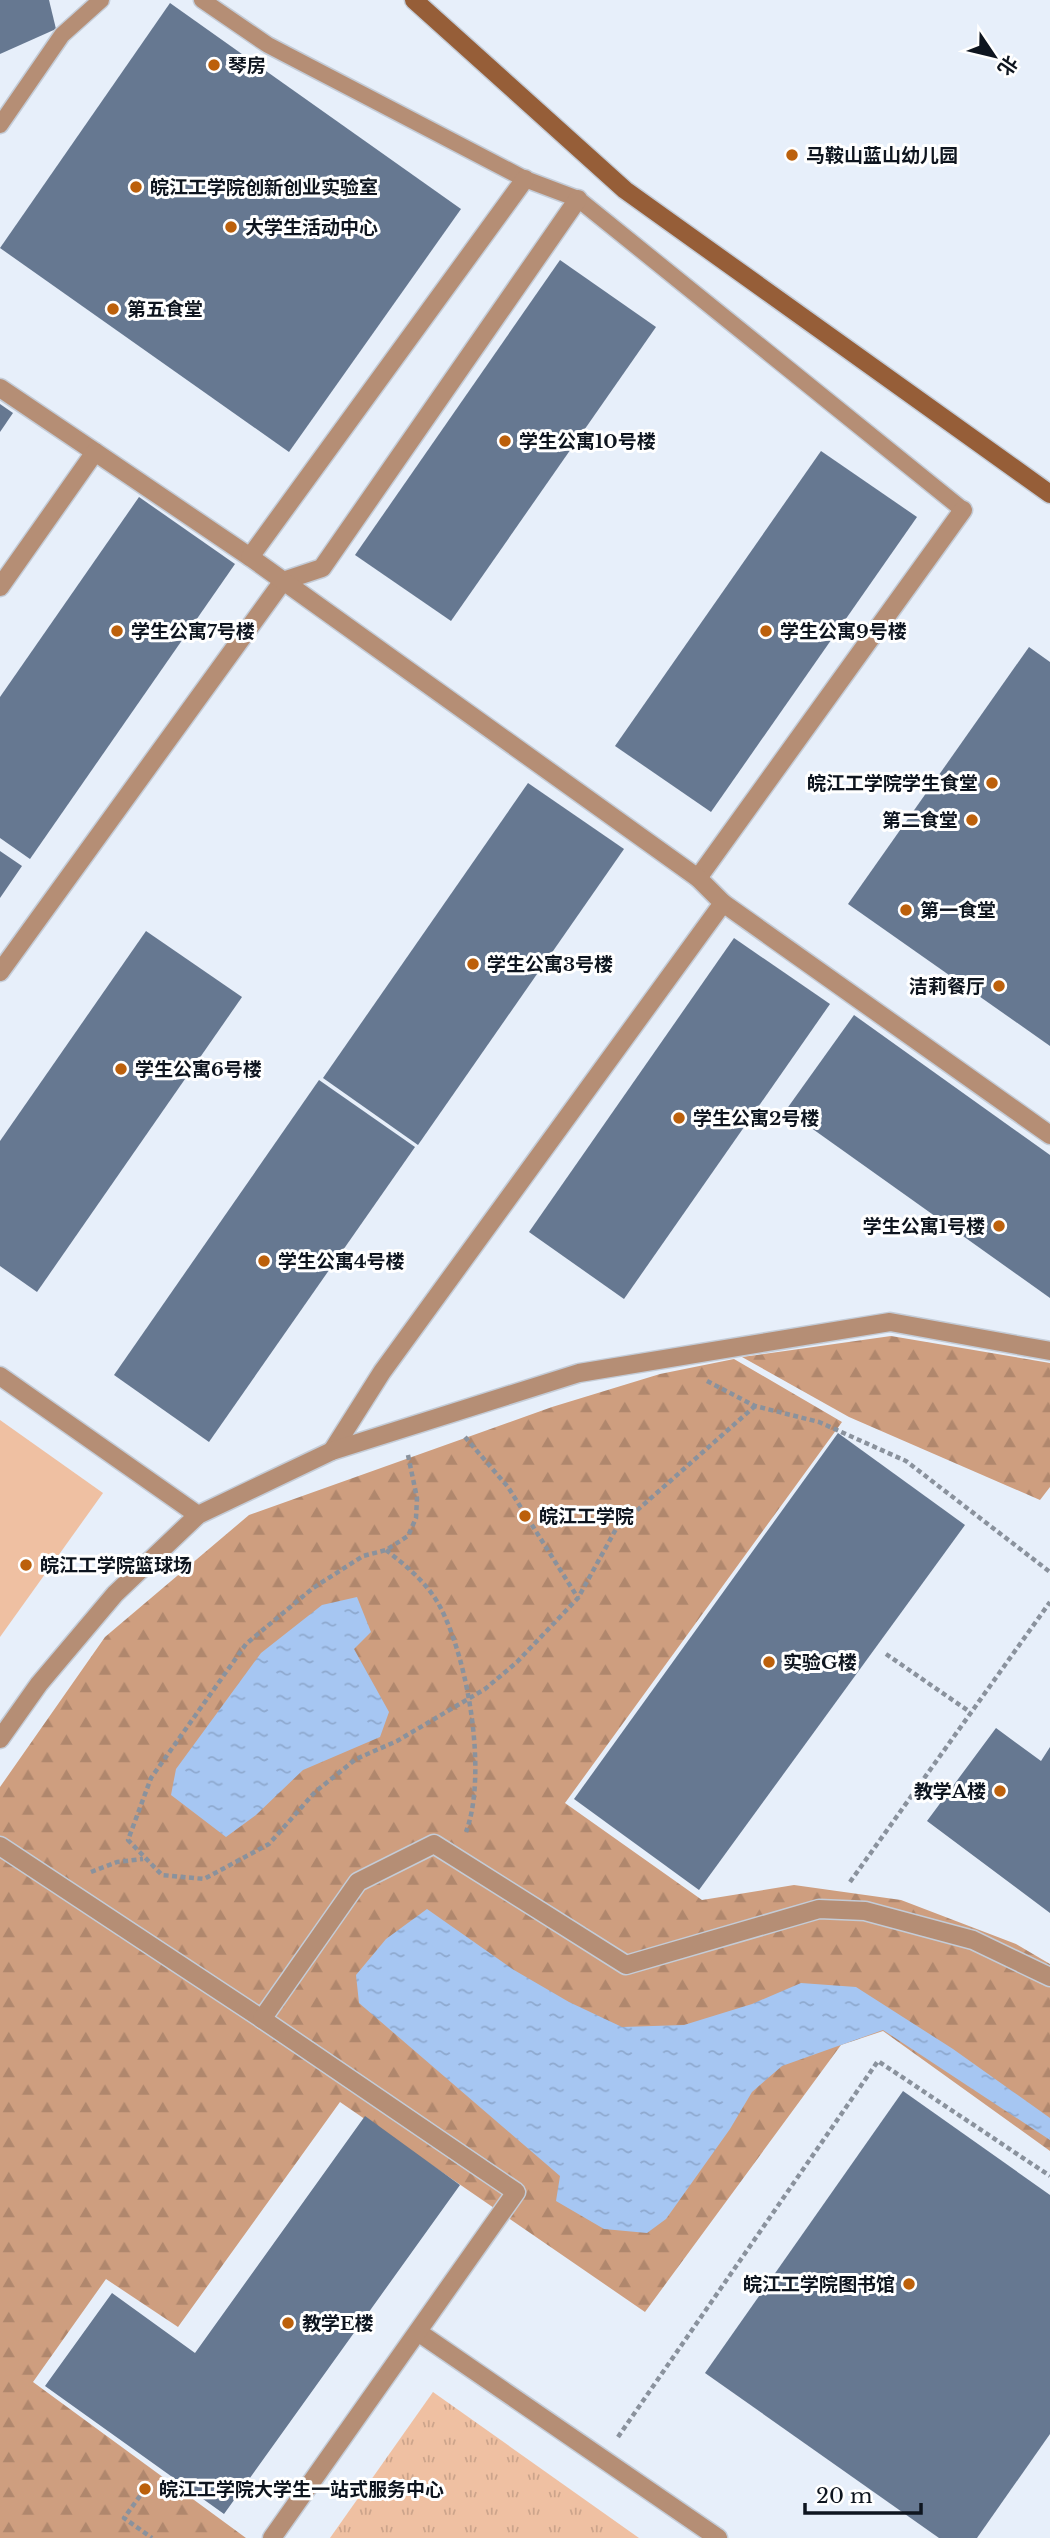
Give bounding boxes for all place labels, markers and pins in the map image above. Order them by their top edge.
place label: 琴房 [228,54,266,77]
marker: 琴房 [206,57,222,73]
place label: 马鞍山蓝山幼儿园 [806,144,958,167]
marker: 马鞍山蓝山幼儿园 [784,147,800,163]
place label: 皖江工学院创新创业实验室 [150,176,378,199]
marker: 皖江工学院创新创业实验室 [128,179,144,195]
place label: 大学生活动中心 [245,216,378,239]
marker: 大学生活动中心 [223,219,239,235]
place label: 第五食堂 [127,298,203,321]
marker: 第五食堂 [105,301,121,317]
place label: 学生公寓10号楼 [519,430,656,453]
marker: 学生公寓10号楼 [497,433,513,449]
place label: 学生公寓7号楼 [131,620,255,643]
place label: 学生公寓9号楼 [780,620,907,643]
marker: 学生公寓7号楼 [109,623,125,639]
marker: 学生公寓9号楼 [758,623,774,639]
place label: 皖江工学院学生食堂 [807,772,978,795]
marker: 皖江工学院学生食堂 [984,775,1000,791]
place label: 第二食堂 [882,809,958,832]
marker: 第二食堂 [964,812,980,828]
place label: 第一食堂 [920,899,996,922]
marker: 第一食堂 [898,902,914,918]
place label: 学生公寓3号楼 [487,953,613,976]
marker: 学生公寓3号楼 [465,956,481,972]
place label: 洁莉餐厅 [909,975,985,998]
marker: 洁莉餐厅 [991,978,1007,994]
place label: 学生公寓6号楼 [135,1058,262,1081]
marker: 学生公寓6号楼 [113,1061,129,1077]
place label: 学生公寓2号楼 [693,1107,819,1130]
marker: 学生公寓2号楼 [671,1110,687,1126]
place label: 学生公寓1号楼 [863,1215,985,1238]
marker: 学生公寓1号楼 [991,1218,1007,1234]
place label: 学生公寓4号楼 [278,1250,405,1273]
marker: 学生公寓4号楼 [256,1253,272,1269]
place label: 皖江工学院 [539,1505,634,1528]
marker: 皖江工学院 [517,1508,533,1524]
place label: 皖江工学院篮球场 [40,1554,192,1577]
marker: 皖江工学院篮球场 [18,1557,34,1573]
place label: 实验G楼 [783,1651,857,1674]
marker: 实验G楼 [761,1654,777,1670]
place label: 教学A楼 [914,1780,986,1803]
marker: 教学A楼 [992,1783,1008,1799]
place label: 皖江工学院图书馆 [743,2273,895,2296]
marker: 皖江工学院图书馆 [901,2276,917,2292]
place label: 教学E楼 [302,2312,374,2335]
marker: 教学E楼 [280,2315,296,2331]
place label: 皖江工学院大学生一站式服务中心 [159,2478,444,2501]
marker: 皖江工学院大学生一站式服务中心 [137,2481,153,2497]

